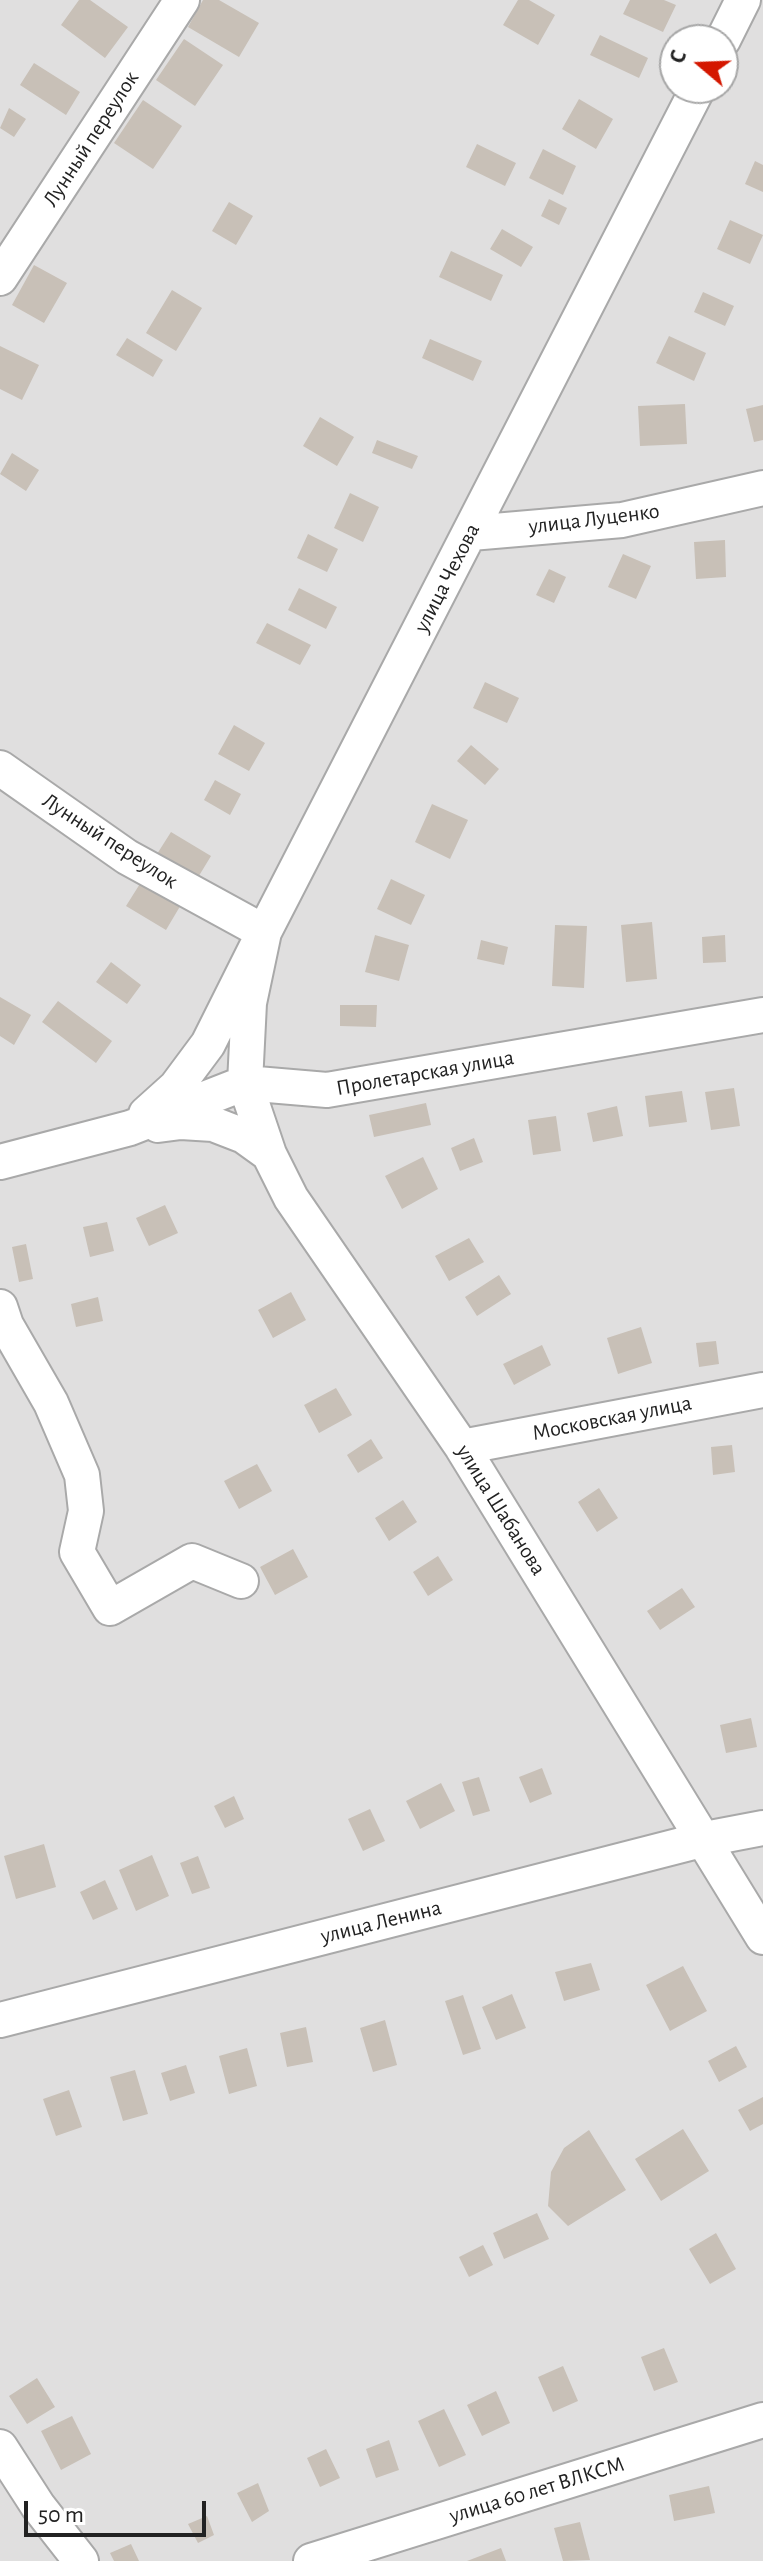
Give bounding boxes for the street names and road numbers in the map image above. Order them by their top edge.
street label: Лунный переулок [37,66,145,212]
street label: улица Луценко [527,498,661,540]
street label: улица Чехова [408,519,486,637]
street label: Лунный переулок [37,787,183,895]
street label: Пролетарская улица [334,1044,516,1102]
street label: Московская улица [530,1390,694,1446]
street label: улица Шабанова [450,1440,552,1580]
street label: улица Ленина [318,1894,444,1950]
street label: улица 60 лет ВЛКСМ [446,2451,628,2529]

